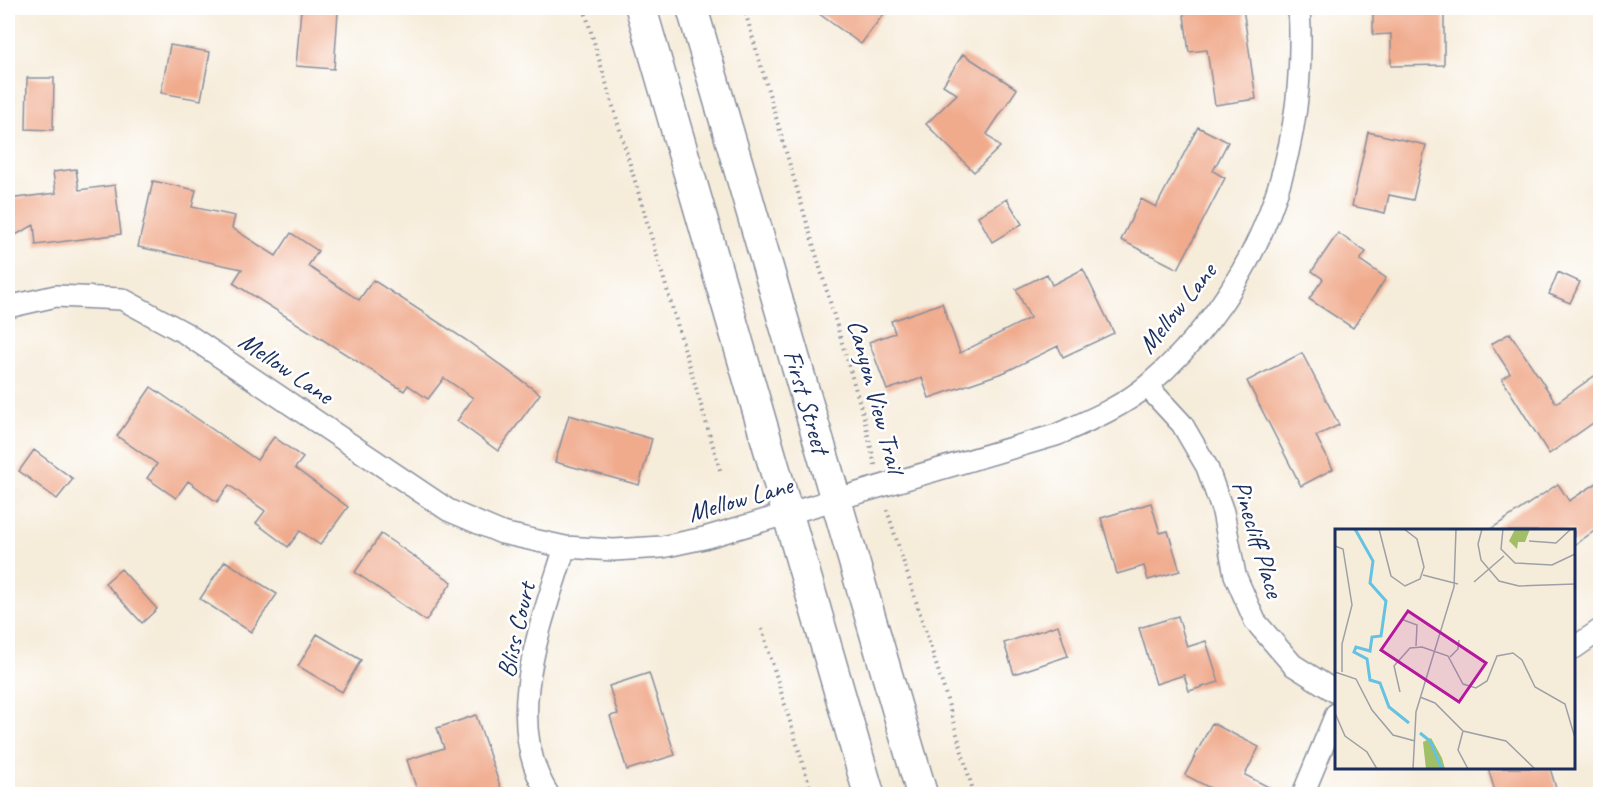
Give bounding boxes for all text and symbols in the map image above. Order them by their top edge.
street label: Mellow Lane [1130,254,1225,360]
street label: Canyon View Trail [840,316,913,480]
street label: Mellow Lane [232,324,342,413]
street label: First Street [776,346,839,460]
street label: Mellow Lane [684,468,798,530]
street label: Pinecliff Place [1225,476,1292,603]
inset map [1335,529,1575,769]
street label: Bliss Court [489,577,543,681]

